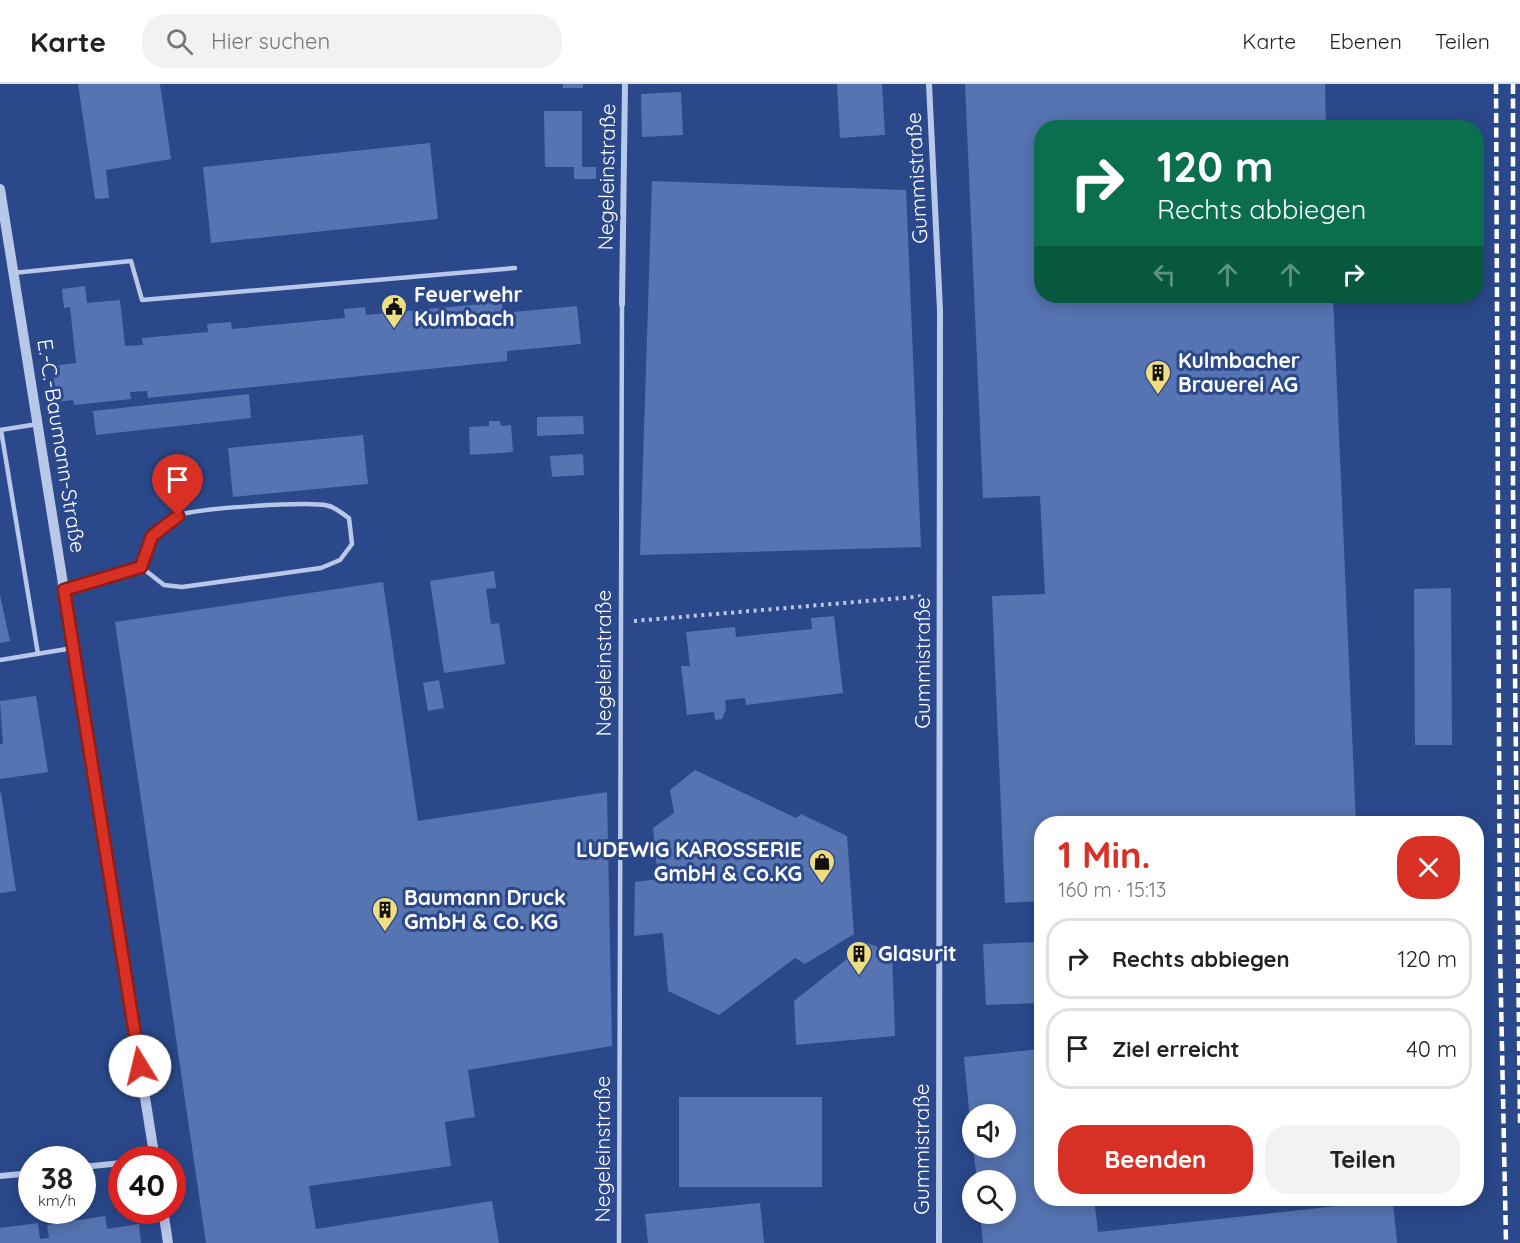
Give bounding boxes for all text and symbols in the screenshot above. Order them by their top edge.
search box [142,14,562,68]
text: Karte [30,24,106,59]
icon: search [163,25,196,58]
text: Hier suchen [211,27,330,55]
text: Karte [1242,28,1296,54]
text: Ebenen [1329,28,1402,54]
text: Teilen [1435,28,1490,54]
street label: Negeleinstraße [592,103,620,251]
street label: Gummistraße [900,112,932,244]
text: 120 m [1157,140,1274,193]
icon: right [1058,144,1136,222]
text: Rechts abbiegen [1157,192,1366,226]
icon: left [1148,258,1181,291]
icon: ahead [1211,258,1244,291]
icon: ahead [1274,258,1307,291]
icon: right [1337,258,1370,291]
place label: Feuerwehr Kulmbach [414,281,523,331]
public building icon: Feuerwehr Kulmbach [379,292,409,330]
street label: E.-C.-Baumann-Straße [32,337,92,555]
place label: Kulmbacher Brauerei AG [1178,347,1300,397]
building icon: Kulmbacher Brauerei AG [1143,358,1173,396]
pin [152,454,203,516]
icon: arrive [161,463,194,496]
street label: Negeleinstraße [590,590,616,736]
street label: Gummistraße [909,597,935,729]
text: 1 Min. [1058,832,1150,877]
place label: LUDEWIG KAROSSERIE GmbH & Co.KG [576,836,802,886]
button: close [1397,836,1460,899]
shop icon: LUDEWIG KAROSSERIE GmbH & Co.KG [807,847,837,885]
text: 160 m · 15:13 [1058,877,1167,902]
place label: Baumann Druck GmbH & Co. KG [404,884,566,934]
building icon: Baumann Druck GmbH & Co. KG [370,895,400,933]
building icon: Glasurit [844,939,874,977]
place label: Glasurit [878,940,957,966]
icon: right [1061,942,1094,975]
text: Rechts abbiegen [1112,945,1290,973]
text: 120 m [1398,945,1457,973]
icon: arrive [1061,1032,1094,1065]
position arrow [108,1034,172,1098]
text: Ziel erreicht [1112,1035,1240,1063]
text: 40 m [1406,1035,1457,1063]
street label: Negeleinstraße [589,1076,615,1222]
street label: Gummistraße [908,1083,934,1215]
map controls [962,1104,1016,1224]
button: sound [962,1104,1016,1158]
button: Beenden [1058,1125,1253,1194]
button: Teilen [1265,1125,1460,1194]
speed limit sign: 40 [108,1146,186,1224]
text: 38 [41,1159,73,1197]
button: search [962,1170,1016,1224]
text: km/h [38,1191,76,1210]

